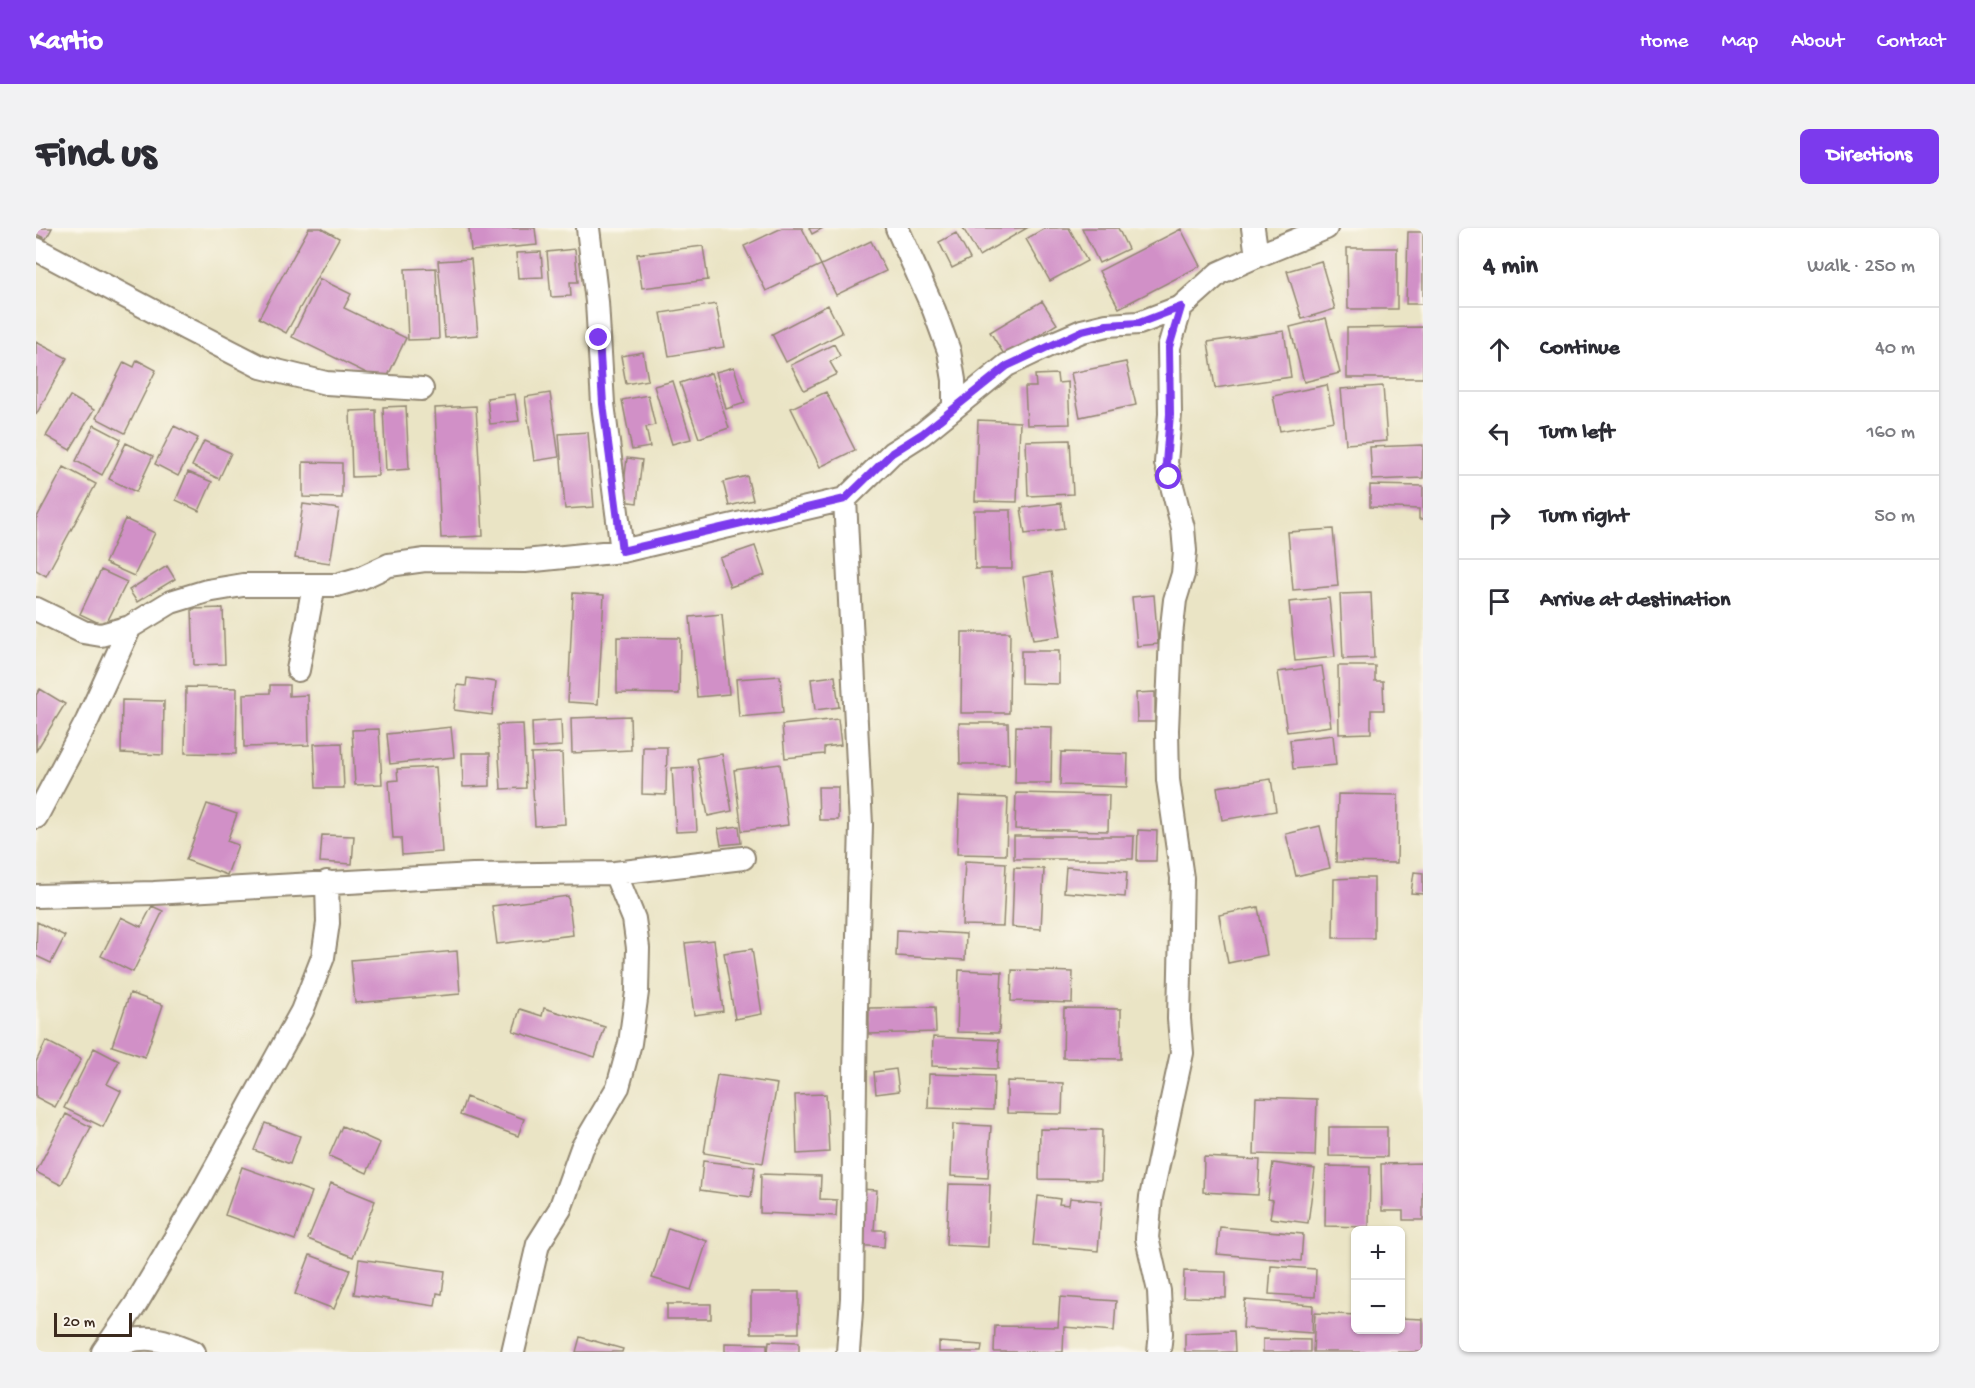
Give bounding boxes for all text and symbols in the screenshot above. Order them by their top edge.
text: Kartio [30,26,103,59]
text: Home [1640,30,1688,55]
text: Map [1721,30,1758,55]
text: About [1791,30,1844,55]
text: Contact [1877,30,1945,55]
button: Directions [1800,129,1939,184]
text: Find us [36,132,156,181]
text: 4 min [1483,252,1538,283]
text: Walk · 250 m [1807,256,1915,279]
route end [585,324,611,350]
icon: ahead [1483,333,1516,366]
text: Continue [1540,336,1620,362]
text: 40 m [1875,338,1915,361]
icon: left [1483,417,1516,450]
text: Turn left [1540,420,1614,446]
text: 160 m [1866,422,1915,445]
route start [1155,463,1181,489]
icon: right [1483,501,1516,534]
text: Turn right [1540,504,1628,530]
text: 50 m [1874,506,1915,529]
icon: arrive [1483,585,1516,618]
text: Arrive at destination [1540,588,1730,614]
map controls [1351,1226,1405,1334]
button: + [1351,1226,1405,1280]
button: − [1351,1280,1405,1334]
scale bar [54,1310,132,1338]
text: 20 m [63,1314,95,1333]

